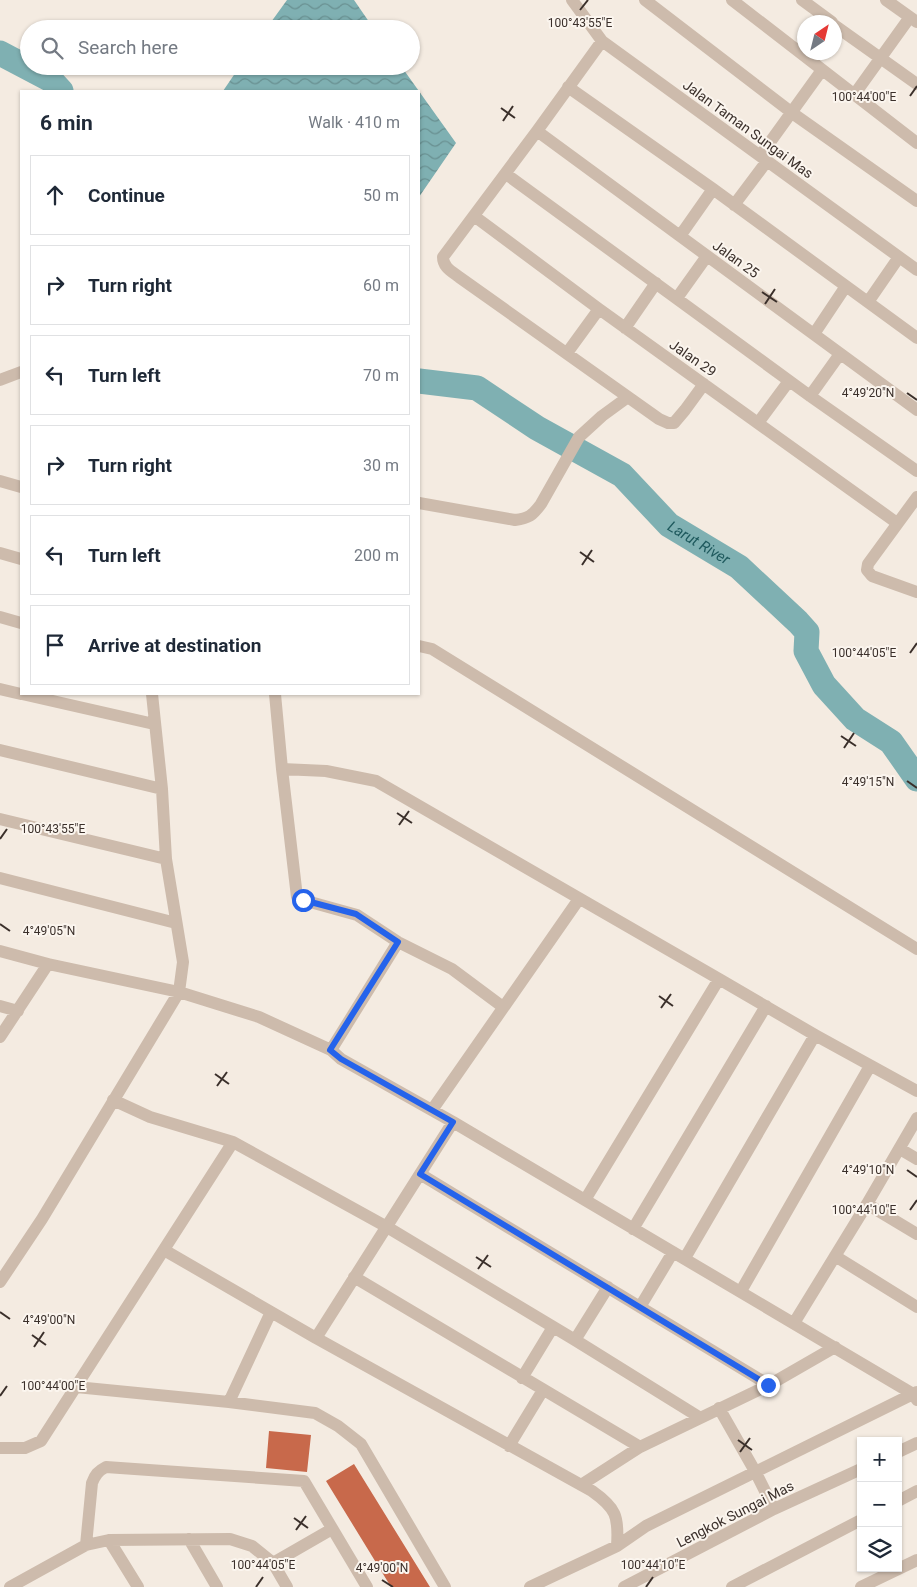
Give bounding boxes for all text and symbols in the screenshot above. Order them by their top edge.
north arrow [797,15,842,60]
text: 100°43'55"E [548,16,612,30]
search box [20,20,420,75]
icon: search [38,34,66,62]
text: Search here [78,36,178,59]
street label: Jalan Taman Sungai Mas [680,76,816,182]
text: 100°44'00"E [832,90,896,104]
text: 6 min [40,111,93,135]
text: Walk · 410 m [308,113,400,132]
icon: ahead [41,181,69,209]
text: Continue [88,184,165,207]
text: 50 m [363,186,399,205]
street label: Jalan 25 [710,237,762,281]
icon: right [41,271,69,299]
text: Turn right [88,274,172,297]
text: 60 m [363,276,399,295]
street label: Jalan 29 [667,336,719,380]
icon: left [41,361,69,389]
text: Turn left [88,364,161,387]
text: 70 m [363,366,399,385]
text: 4°49'20"N [842,386,894,400]
icon: right [41,451,69,479]
text: Turn right [88,454,172,477]
text: 30 m [363,456,399,475]
water label: Larut River [664,517,734,569]
icon: left [41,541,69,569]
text: Turn left [88,544,161,567]
text: 200 m [354,546,399,565]
icon: arrive [41,631,69,659]
text: Arrive at destination [88,634,261,657]
text: 100°44'05"E [832,646,896,660]
text: 4°49'15"N [842,775,894,789]
text: 100°43'55"E [21,822,85,836]
route start [292,889,315,912]
text: 4°49'05"N [23,924,75,938]
text: 4°49'10"N [842,1163,894,1177]
text: 100°44'10"E [832,1203,896,1217]
text: 4°49'00"N [23,1313,75,1327]
route end [757,1374,780,1397]
text: 100°44'00"E [21,1379,85,1393]
map controls [857,1437,902,1572]
button: + [857,1437,902,1482]
street label: Lengkok Sungai Mas [674,1478,796,1550]
button: − [857,1482,902,1527]
button: layers [857,1527,902,1572]
text: 100°44'05"E [231,1558,295,1572]
text: 100°44'10"E [621,1558,685,1572]
text: 4°49'00"N [356,1561,408,1575]

